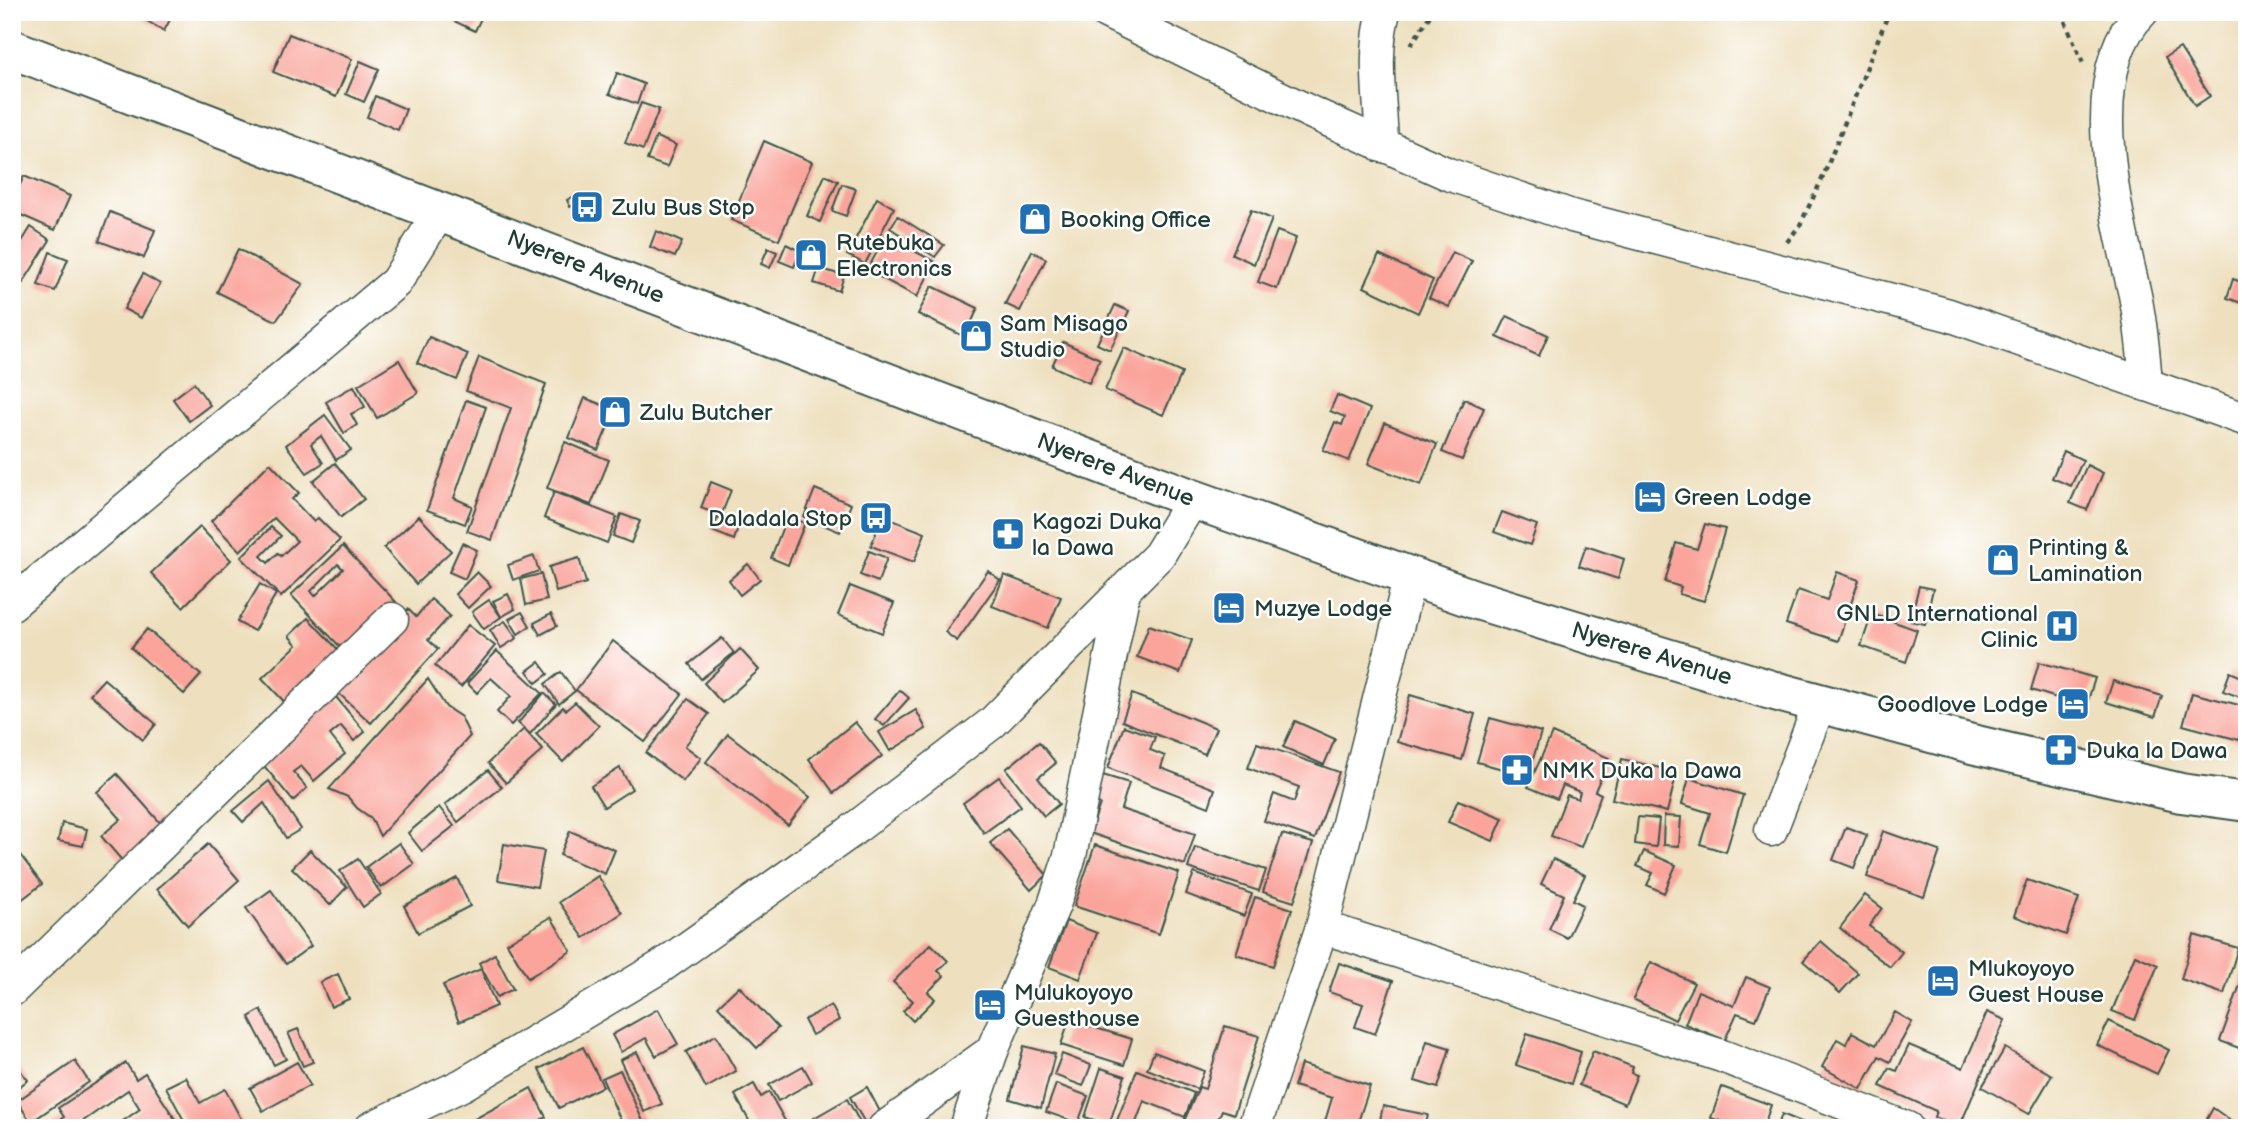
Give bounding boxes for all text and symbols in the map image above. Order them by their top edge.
bus stop icon: Zulu Bus Stop [568,188,606,226]
place label: Zulu Bus Stop [611,194,755,222]
shop icon: Booking Office [1016,200,1054,238]
place label: Booking Office [1060,206,1211,234]
street label: Nyerere Avenue [503,224,668,310]
place label: Rutebuka Electronics [836,229,952,283]
shop icon: Rutebuka Electronics [792,236,830,274]
place label: Sam Misago Studio [1000,310,1128,364]
shop icon: Sam Misago Studio [957,317,995,355]
shop icon: Zulu Butcher [596,393,634,431]
place label: Zulu Butcher [639,399,773,427]
street label: Nyerere Avenue [1033,427,1198,513]
hotel icon: Green Lodge [1631,478,1669,516]
place label: Green Lodge [1674,484,1811,512]
bus stop icon: Daladala Stop [857,499,895,537]
place label: Daladala Stop [708,505,852,533]
place label: Kagozi Duka la Dawa [1032,508,1162,562]
pharmacy icon: Kagozi Duka la Dawa [989,515,1027,553]
place label: Printing & Lamination [2028,534,2142,588]
shop icon: Printing & Lamination [1984,541,2022,579]
hotel icon: Muzye Lodge [1210,589,1248,627]
place label: Muzye Lodge [1254,595,1392,623]
place label: GNLD International Clinic [1836,600,2038,654]
hospital icon: GNLD International Clinic [2043,607,2081,645]
street label: Nyerere Avenue [1568,616,1735,692]
hotel icon: Goodlove Lodge [2054,685,2092,723]
place label: Goodlove Lodge [1877,691,2048,719]
pharmacy icon: Duka la Dawa [2042,731,2080,769]
place label: Duka la Dawa [2086,737,2228,765]
pharmacy icon: NMK Duka la Dawa [1498,751,1536,789]
place label: NMK Duka la Dawa [1542,757,1742,785]
place label: Mlukoyoyo Guest House [1968,955,2104,1009]
hotel icon: Mlukoyoyo Guest House [1924,962,1962,1000]
place label: Mulukoyoyo Guesthouse [1014,979,1140,1033]
hotel icon: Mulukoyoyo Guesthouse [971,986,1009,1024]

